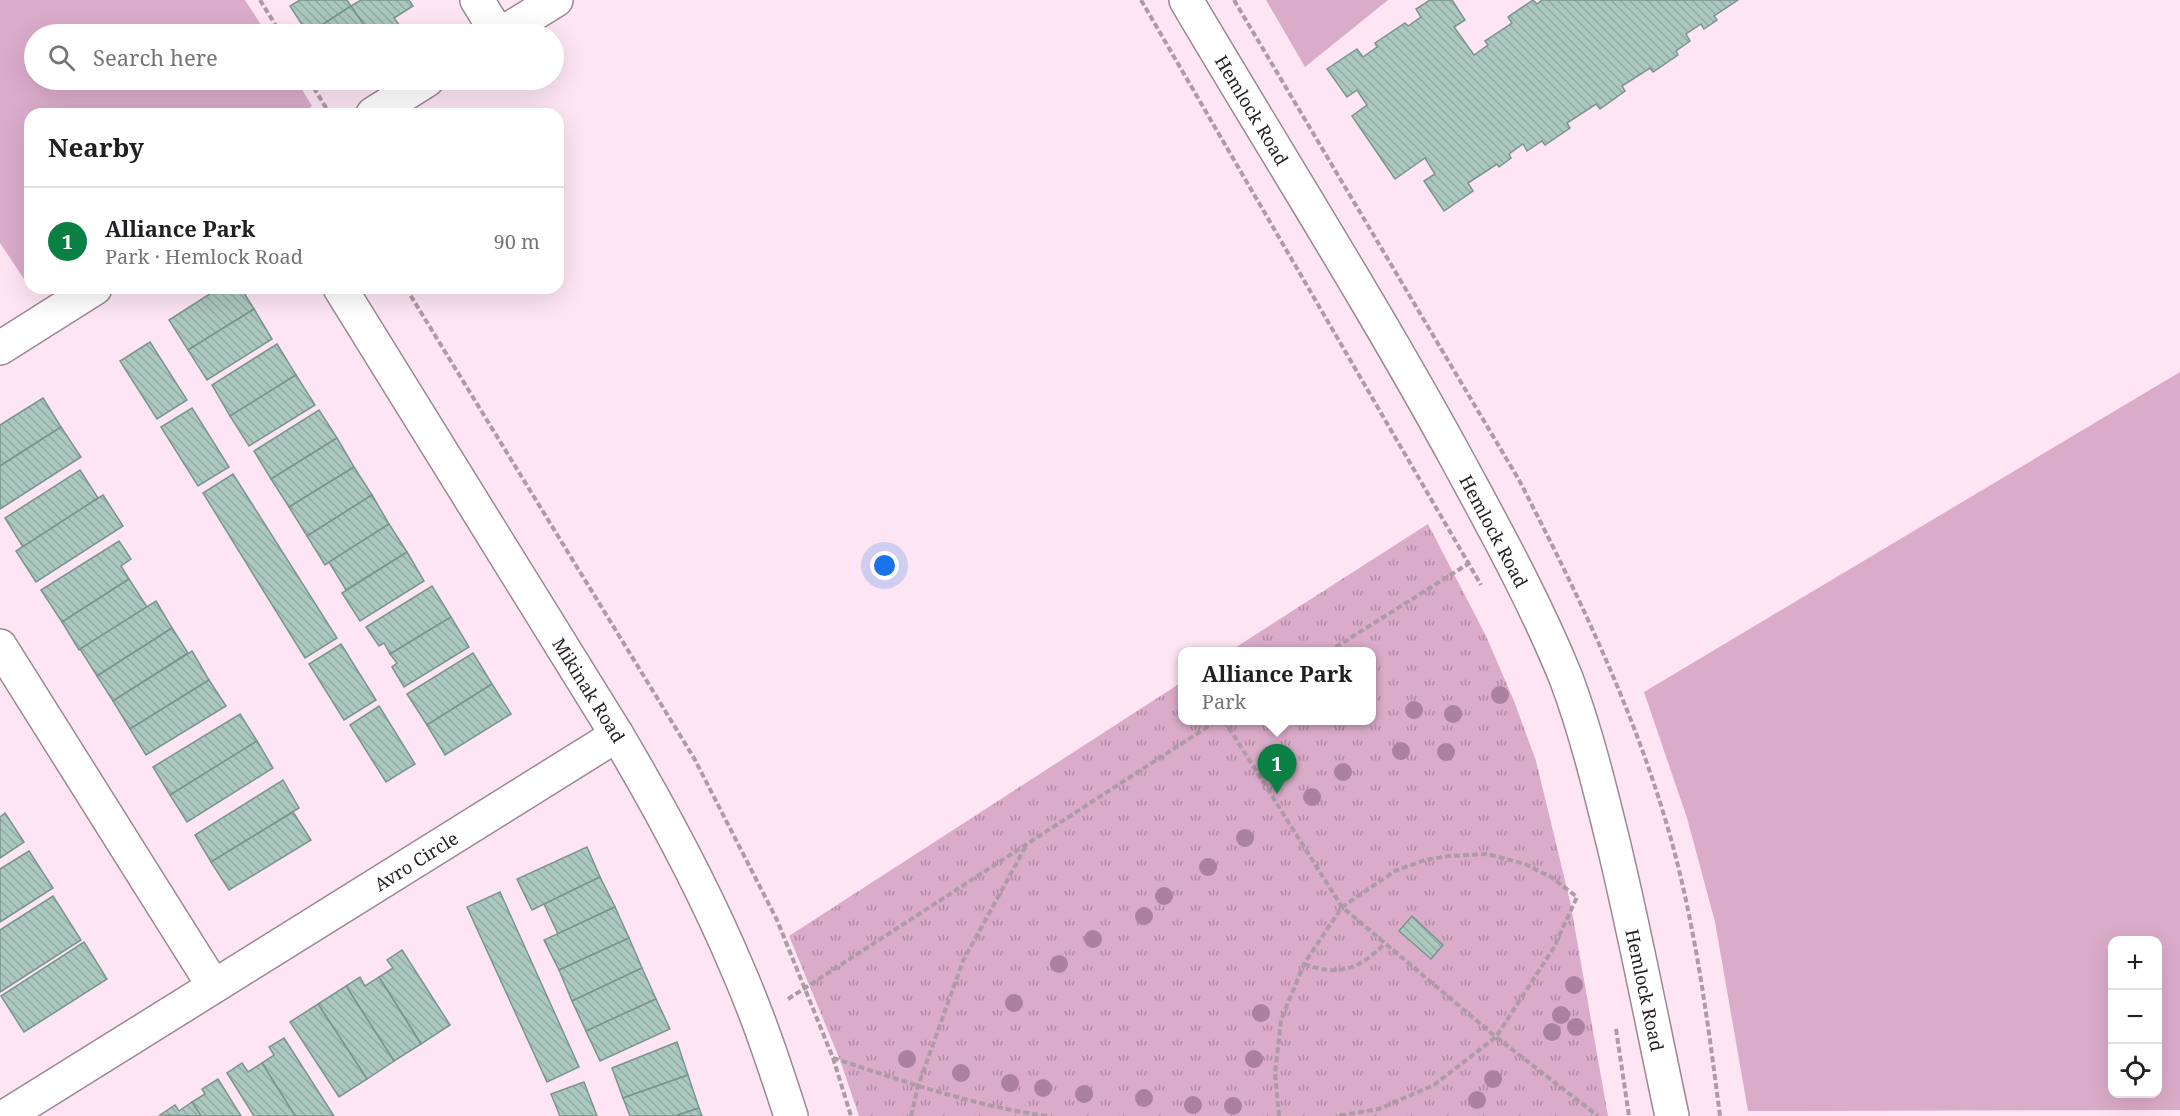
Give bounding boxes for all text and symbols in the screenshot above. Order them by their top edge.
search box [24,24,564,90]
icon: search [45,41,78,74]
text: Search here [93,42,218,72]
street label: Hemlock Road [1210,51,1294,169]
text: Nearby [48,129,144,165]
text: Alliance Park [105,213,255,243]
text: 1 [62,228,73,255]
text: 90 m [494,228,540,255]
text: Park · Hemlock Road [105,243,303,270]
street label: Hemlock Road [1454,470,1534,592]
your location [870,551,899,580]
street label: Mikinak Road [547,633,631,747]
popup [1178,647,1376,725]
text: Alliance Park [1202,658,1352,688]
text: Park [1202,688,1246,715]
pin: 1 [1258,744,1296,794]
street label: Avro Circle [369,826,463,896]
street label: Hemlock Road [1620,927,1670,1053]
map controls [2108,936,2162,1098]
button: + [2108,936,2162,990]
button: − [2108,990,2162,1044]
button: locate [2108,1044,2162,1098]

